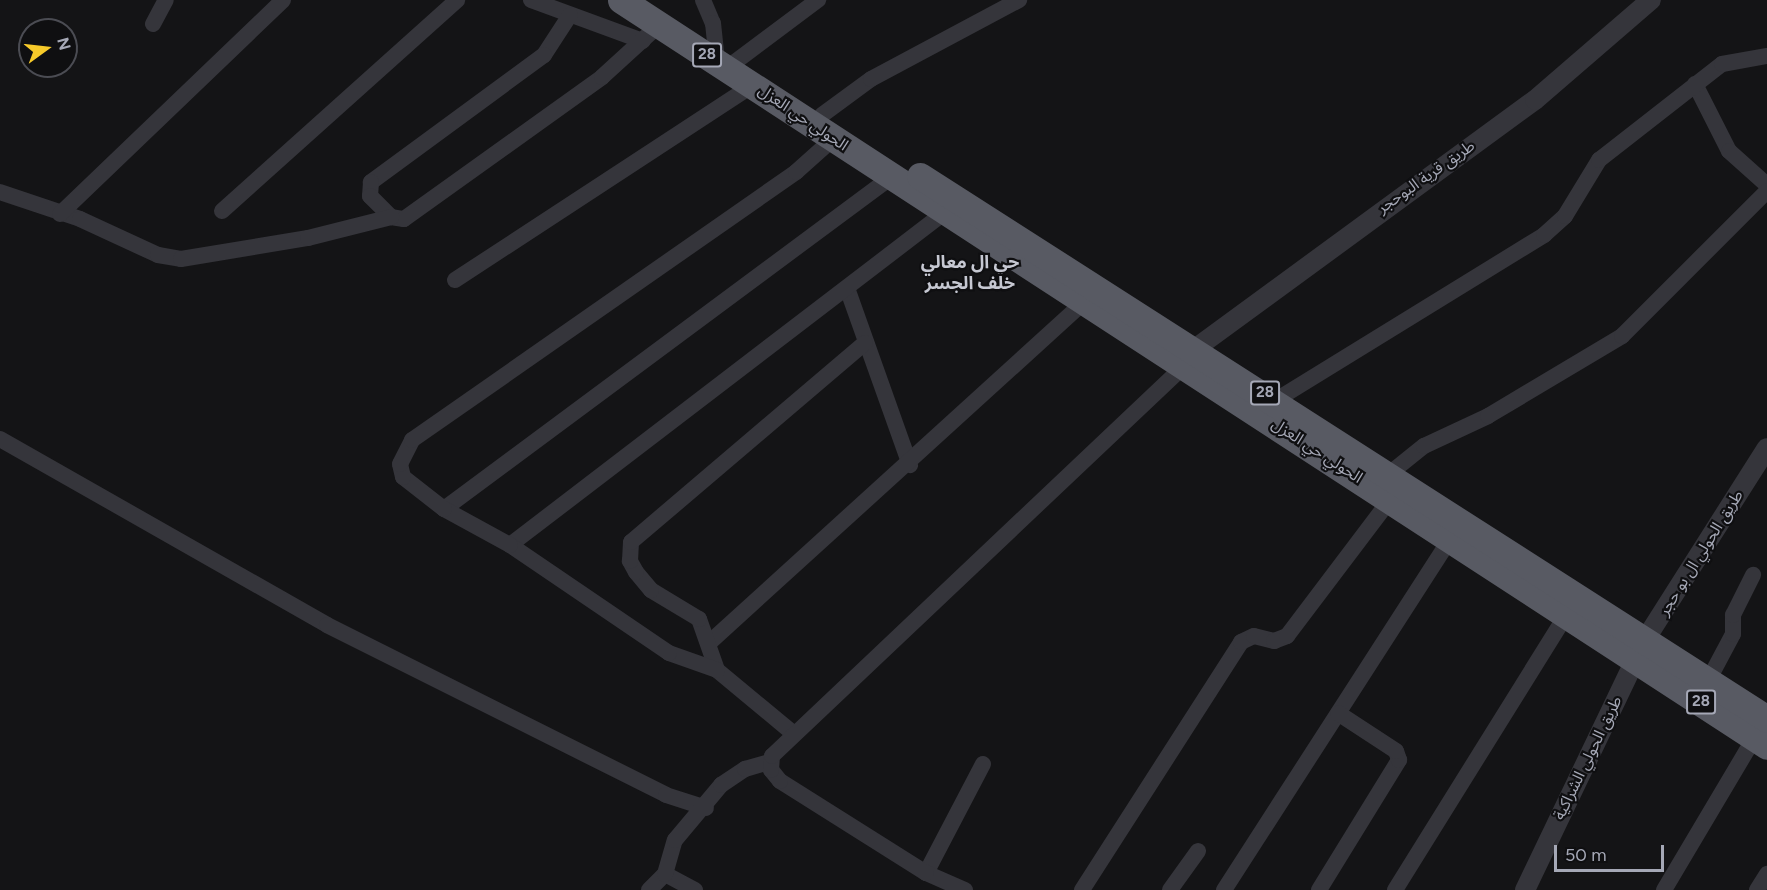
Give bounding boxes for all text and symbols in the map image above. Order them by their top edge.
north arrow [18,18,78,78]
text: N [53,35,75,52]
road number: 28 [692,43,722,67]
street label: الحولي حي العزل [754,81,852,155]
street label: طريق قرية البوحجر [1373,136,1479,218]
district label: حي ال معالي خلف الجسر [921,252,1019,294]
road number: 28 [1250,381,1280,405]
street label: الحولي حي العزل [1268,414,1366,488]
street label: طريق الحولي ال بو حجر [1655,487,1747,619]
road number: 28 [1686,690,1716,714]
street label: طريق الحولي الشراكية [1550,693,1626,823]
scale bar [1557,833,1666,871]
text: 50 m [1565,844,1607,866]

